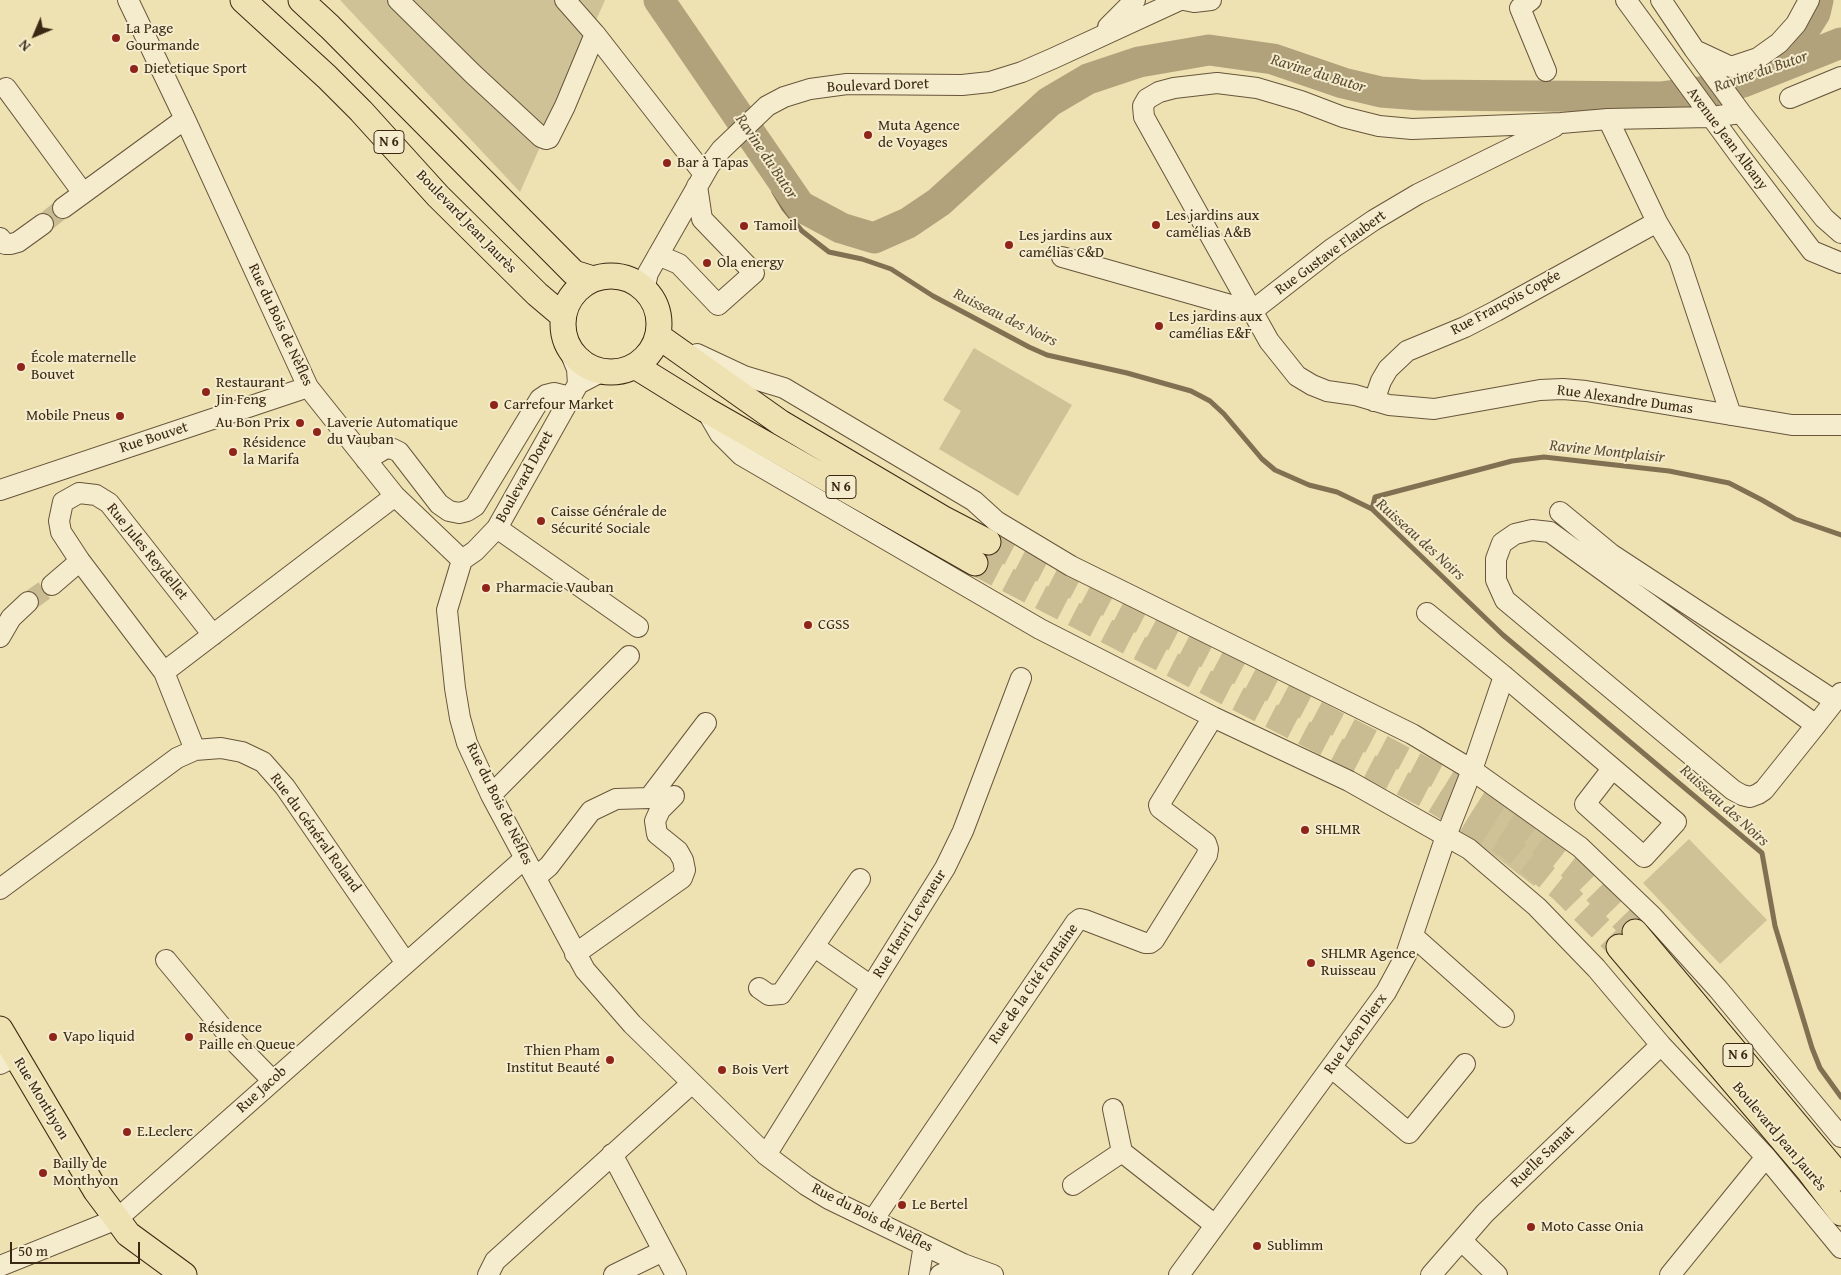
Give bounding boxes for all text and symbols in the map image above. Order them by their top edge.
north arrow [10,10,60,60]
place label: La Page Gourmande [126,20,200,55]
marker: La Page Gourmande [110,32,122,44]
text: N [14,35,35,56]
water label: Ravine du Butor [1711,47,1811,97]
water label: Ravine du Butor [1268,50,1368,98]
place label: Dietetique Sport [144,60,247,78]
marker: Dietetique Sport [128,63,140,75]
street label: Boulevard Doret [827,75,929,97]
street label: Avenue Jean Albany [1682,84,1772,194]
water label: Ravine du Butor [731,111,801,203]
place label: Muta Agence de Voyages [878,117,960,152]
marker: Muta Agence de Voyages [862,129,874,141]
road number: N 6 [374,130,404,154]
place label: Bar à Tapas [677,154,749,172]
marker: Bar à Tapas [661,157,673,169]
street label: Boulevard Jean Jaurès [412,167,520,277]
place label: Les jardins aux camélias A&B [1166,207,1260,242]
street label: Rue Gustave Flaubert [1272,207,1390,299]
place label: Tamoil [754,217,797,235]
marker: Les jardins aux camélias A&B [1150,219,1162,231]
marker: Tamoil [738,220,750,232]
place label: Les jardins aux camélias C&D [1019,227,1113,262]
marker: Les jardins aux camélias C&D [1003,239,1015,251]
place label: Ola energy [717,254,784,272]
marker: Ola energy [701,257,713,269]
street label: Rue du Bois de Nèfles [244,261,316,389]
street label: Rue François Copée [1448,266,1564,340]
water label: Ruisseau des Noirs [950,285,1060,351]
place label: Les jardins aux camélias E&F [1169,308,1263,343]
marker: Les jardins aux camélias E&F [1153,320,1165,332]
place label: École maternelle Bouvet [31,349,136,384]
marker: École maternelle Bouvet [15,361,27,373]
place label: Restaurant Jin Feng [216,374,285,409]
street label: Rue Alexandre Dumas [1556,382,1694,418]
marker: Restaurant Jin Feng [200,386,212,398]
place label: Carrefour Market [504,396,614,414]
marker: Carrefour Market [488,399,500,411]
place label: Mobile Pneus [26,407,110,425]
marker: Mobile Pneus [114,410,126,422]
place label: Au Bon Prix [216,414,290,432]
place label: Laverie Automatique du Vauban [327,414,458,449]
marker: Au Bon Prix [294,417,306,429]
street label: Rue Bouvet [118,418,190,458]
marker: Laverie Automatique du Vauban [311,426,323,438]
street label: Boulevard Doret [492,428,558,526]
place label: Résidence la Marifa [243,434,306,469]
water label: Ravine Montplaisir [1548,436,1666,468]
marker: Résidence la Marifa [227,446,239,458]
road number: N 6 [826,476,856,498]
water label: Ruisseau des Noirs [1372,495,1468,585]
street label: Rue Jules Reydellet [102,500,192,604]
place label: Caisse Générale de Sécurité Sociale [551,503,667,538]
marker: Caisse Générale de Sécurité Sociale [535,515,547,527]
place label: Pharmacie Vauban [496,579,614,597]
marker: Pharmacie Vauban [480,582,492,594]
place label: CGSS [818,616,850,634]
marker: CGSS [802,619,814,631]
street label: Rue du Bois de Nèfles [462,740,536,868]
water label: Ruisseau des Noirs [1676,761,1772,851]
street label: Rue du Général Roland [266,770,364,896]
place label: SHLMR [1315,821,1361,839]
marker: SHLMR [1299,824,1311,836]
street label: Rue Henri Leveneur [869,866,951,982]
street label: Rue de la Cité Fontaine [986,920,1082,1048]
place label: SHLMR Agence Ruisseau [1321,945,1416,980]
marker: SHLMR Agence Ruisseau [1305,957,1317,969]
street label: Rue Léon Dierx [1321,990,1391,1078]
place label: Résidence Paille en Queue [199,1019,295,1054]
place label: Vapo liquid [63,1028,135,1046]
marker: Vapo liquid [47,1031,59,1043]
marker: Résidence Paille en Queue [183,1031,195,1043]
place label: Thien Pham Institut Beauté [506,1042,600,1077]
road number: N 6 [1723,1044,1753,1066]
marker: Thien Pham Institut Beauté [604,1054,616,1066]
street label: Rue Monthyon [9,1055,73,1143]
place label: Bois Vert [732,1061,789,1079]
street label: Rue Jacob [233,1063,291,1117]
marker: Bois Vert [716,1064,728,1076]
street label: Boulevard Jean Jaurès [1728,1079,1830,1195]
street label: Ruelle Samat [1507,1122,1579,1192]
place label: E.Leclerc [137,1123,193,1141]
marker: E.Leclerc [121,1126,133,1138]
place label: Bailly de Monthyon [53,1155,118,1190]
marker: Bailly de Monthyon [37,1167,49,1179]
street label: Rue du Bois de Nèfles [809,1180,935,1256]
place label: Le Bertel [912,1196,968,1214]
marker: Le Bertel [896,1199,908,1211]
place label: Moto Casse Onia [1541,1218,1644,1236]
marker: Moto Casse Onia [1525,1221,1537,1233]
scale bar [12,1232,142,1264]
place label: Sublimm [1267,1237,1323,1255]
text: 50 m [18,1240,48,1261]
marker: Sublimm [1251,1240,1263,1252]

